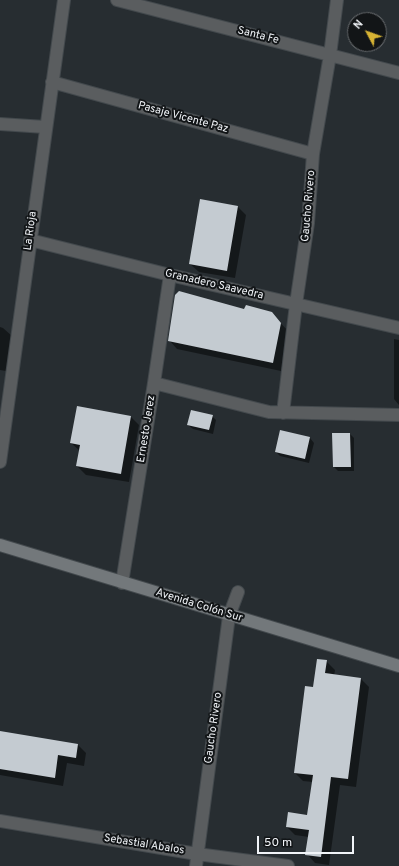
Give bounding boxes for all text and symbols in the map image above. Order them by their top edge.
north arrow [347,12,387,52]
text: N [351,17,367,32]
street label: Santa Fe [236,24,280,48]
street label: Pasaje Vicente Paz [136,100,230,136]
street label: Gaucho Rivero [299,170,319,242]
street label: La Rioja [22,211,40,251]
street label: Granadero Saavedra [164,267,264,303]
street label: Ernesto Jerez [135,394,159,464]
street label: Avenida Colón Sur [154,586,244,626]
street label: Gaucho Rivero [202,691,226,765]
scale bar [259,828,356,854]
street label: Sebastial Abalos [103,832,185,858]
text: 50 m [264,835,292,851]

